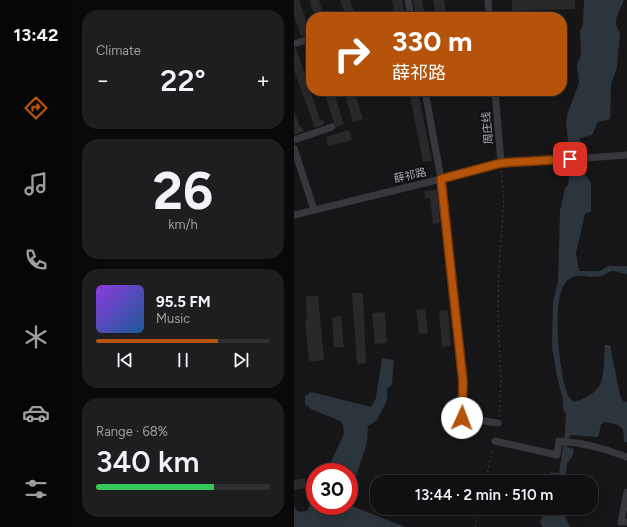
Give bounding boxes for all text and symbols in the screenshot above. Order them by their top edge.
text: 13:42 [14,24,58,46]
text: 330 m [392,24,472,58]
icon: right [326,28,378,80]
text: Climate [96,43,141,58]
text: 22° [160,62,206,99]
text: 薛祁路 [392,62,446,84]
text: − [96,67,110,94]
text: + [256,67,270,94]
icon: directions [22,94,50,122]
street label: 周庄线 [480,111,495,145]
pin [553,142,587,176]
icon: arrive [559,148,581,170]
text: 26 [153,160,213,222]
street label: 薛祁路 [393,165,428,186]
icon: music [22,170,50,198]
text: km/h [168,217,198,232]
icon: phone [22,246,50,274]
text: 95.5 FM [156,293,211,311]
text: Music [156,311,190,326]
icon: climate [22,323,50,351]
icon: previous [114,349,136,371]
icon: pause [172,349,194,371]
icon: next [230,349,252,371]
position arrow [441,397,483,439]
icon: car [22,399,50,427]
text: Range · 68% [96,424,168,439]
text: 340 km [96,443,199,480]
speed limit sign: 30 [306,463,358,515]
icon: filters [22,475,50,503]
text: 13:44 · 2 min · 510 m [415,486,553,504]

